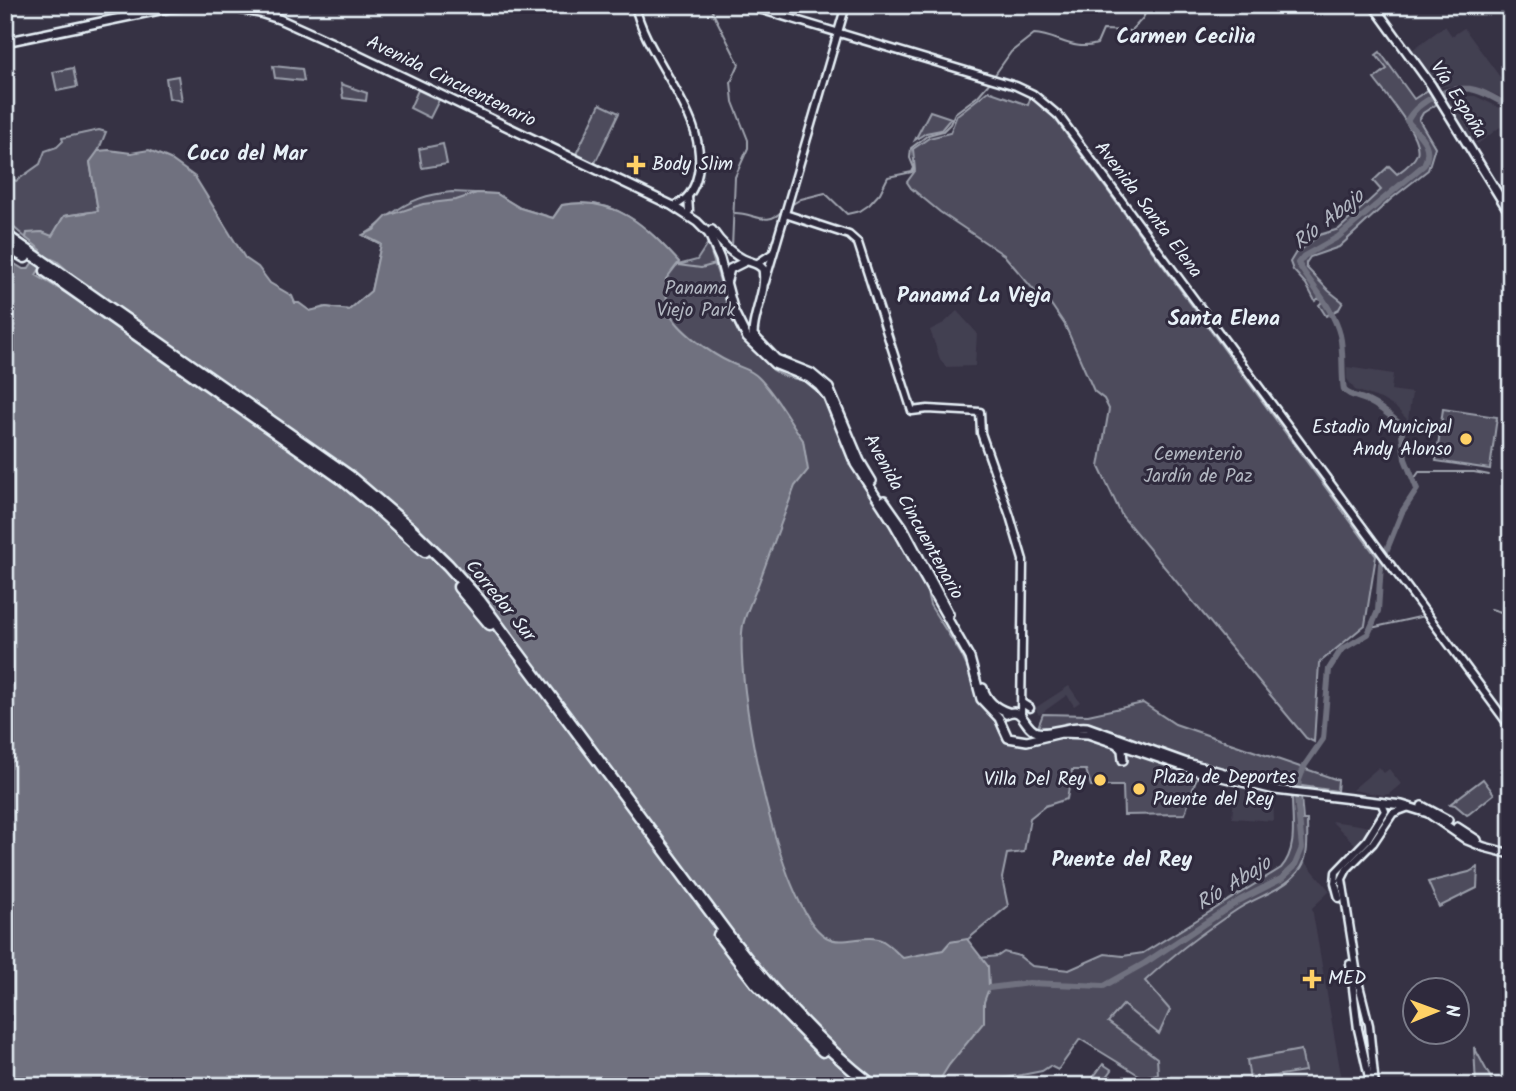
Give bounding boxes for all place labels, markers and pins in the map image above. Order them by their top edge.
place label: Body Slim [652,150,733,180]
marker: Body Slim [626,155,646,175]
place label: Estadio Municipal Andy Alonso [1312,413,1452,465]
marker: Estadio Municipal Andy Alonso [1458,431,1474,447]
place label: Plaza de Deportes Puente del Rey [1153,763,1296,815]
place label: Villa Del Rey [984,765,1087,795]
marker: Villa Del Rey [1092,772,1108,788]
marker: Plaza de Deportes Puente del Rey [1131,781,1147,797]
place label: MED [1328,964,1366,994]
marker: MED [1302,969,1322,989]

